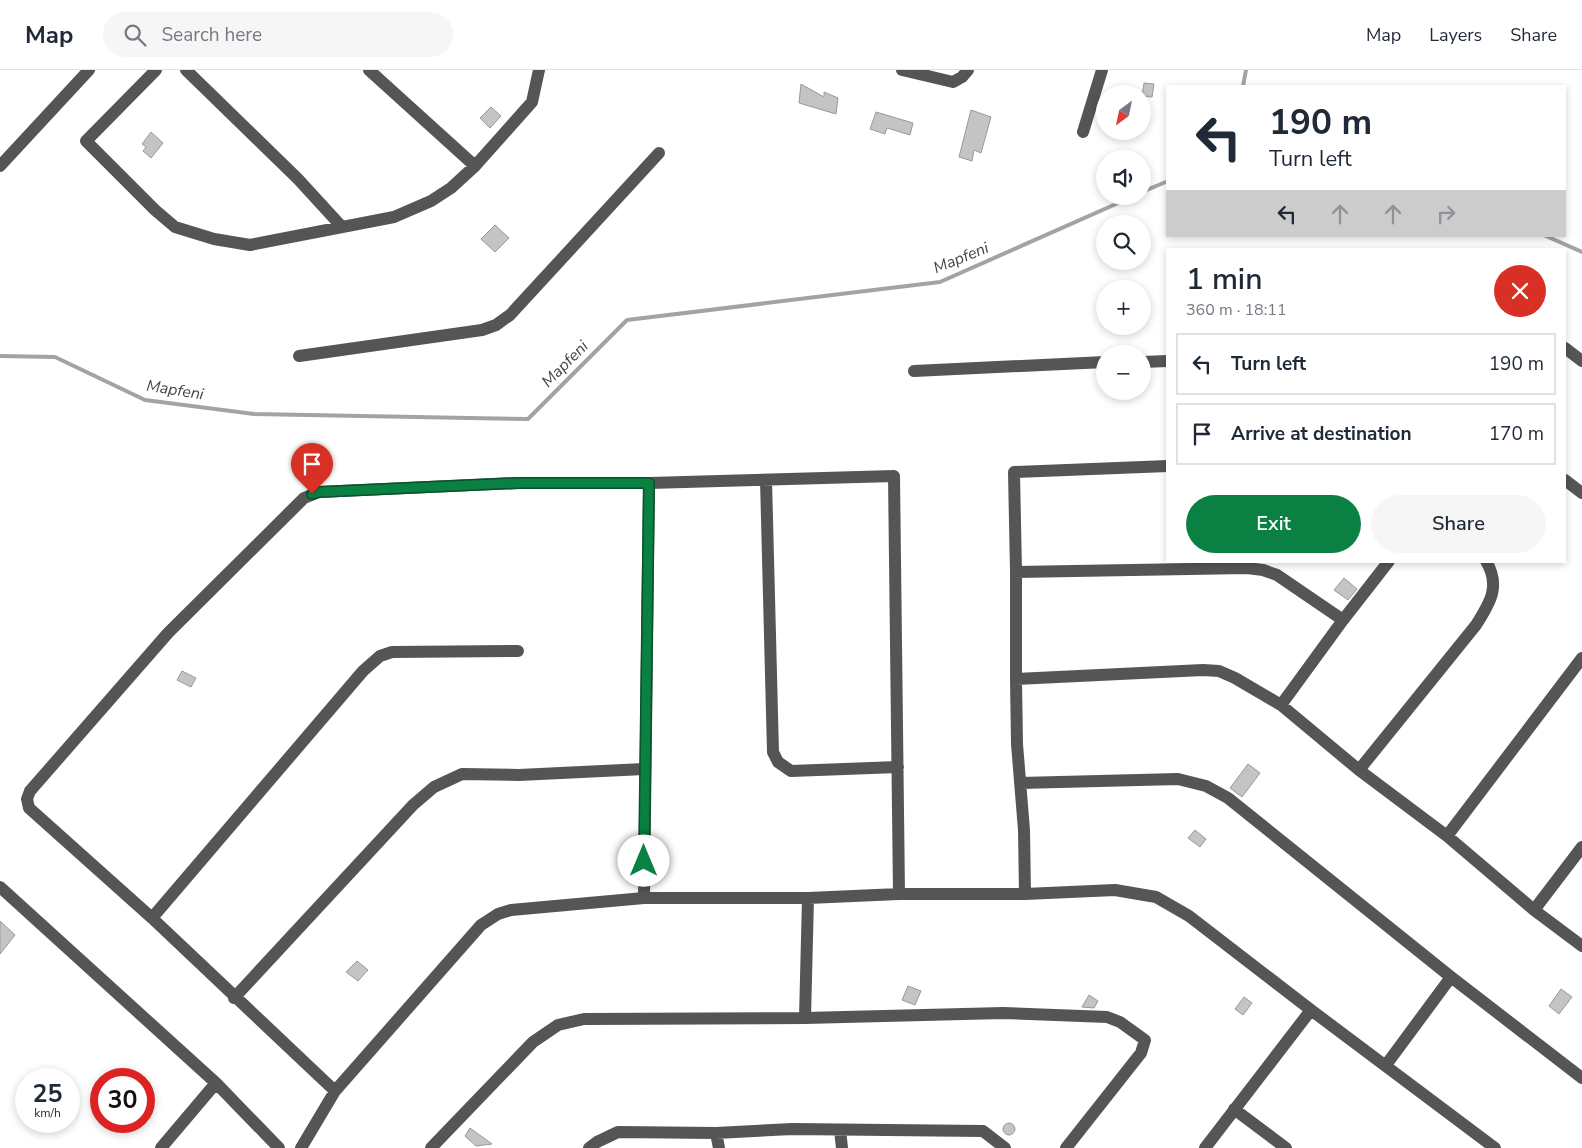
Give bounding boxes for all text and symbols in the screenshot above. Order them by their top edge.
search box [103,12,453,57]
text: Map [25,19,73,51]
icon: search [121,21,149,49]
text: Search here [161,22,262,48]
text: Map [1366,23,1401,47]
text: Layers [1429,23,1482,47]
text: Share [1510,23,1557,47]
north arrow [1096,85,1151,140]
map controls [1096,85,1151,400]
text: 190 m [1269,99,1372,146]
icon: left [1186,105,1251,170]
text: Turn left [1269,144,1352,174]
button: sound [1096,150,1151,205]
icon: left [1273,200,1301,228]
icon: ahead [1326,200,1354,228]
icon: ahead [1379,200,1407,228]
icon: right [1432,200,1460,228]
button: search [1096,215,1151,270]
water label: Mapfeni [930,237,992,279]
text: 1 min [1186,259,1262,300]
button: close [1494,265,1546,317]
button: + [1096,280,1151,335]
text: 360 m · 18:11 [1186,299,1287,321]
water label: Mapfeni [537,336,593,392]
button: − [1096,345,1151,400]
icon: left [1188,350,1216,378]
text: Turn left [1231,351,1306,377]
text: 190 m [1489,351,1544,377]
water label: Mapfeni [145,375,206,405]
icon: arrive [1188,420,1216,448]
text: Arrive at destination [1231,421,1412,447]
text: 170 m [1489,421,1544,447]
pin [291,443,333,494]
icon: arrive [298,450,326,478]
button: Exit [1186,495,1361,553]
button: Share [1371,495,1546,553]
position arrow [617,834,669,886]
speed limit sign: 30 [90,1068,155,1133]
text: 25 [32,1077,63,1111]
text: km/h [34,1105,61,1121]

